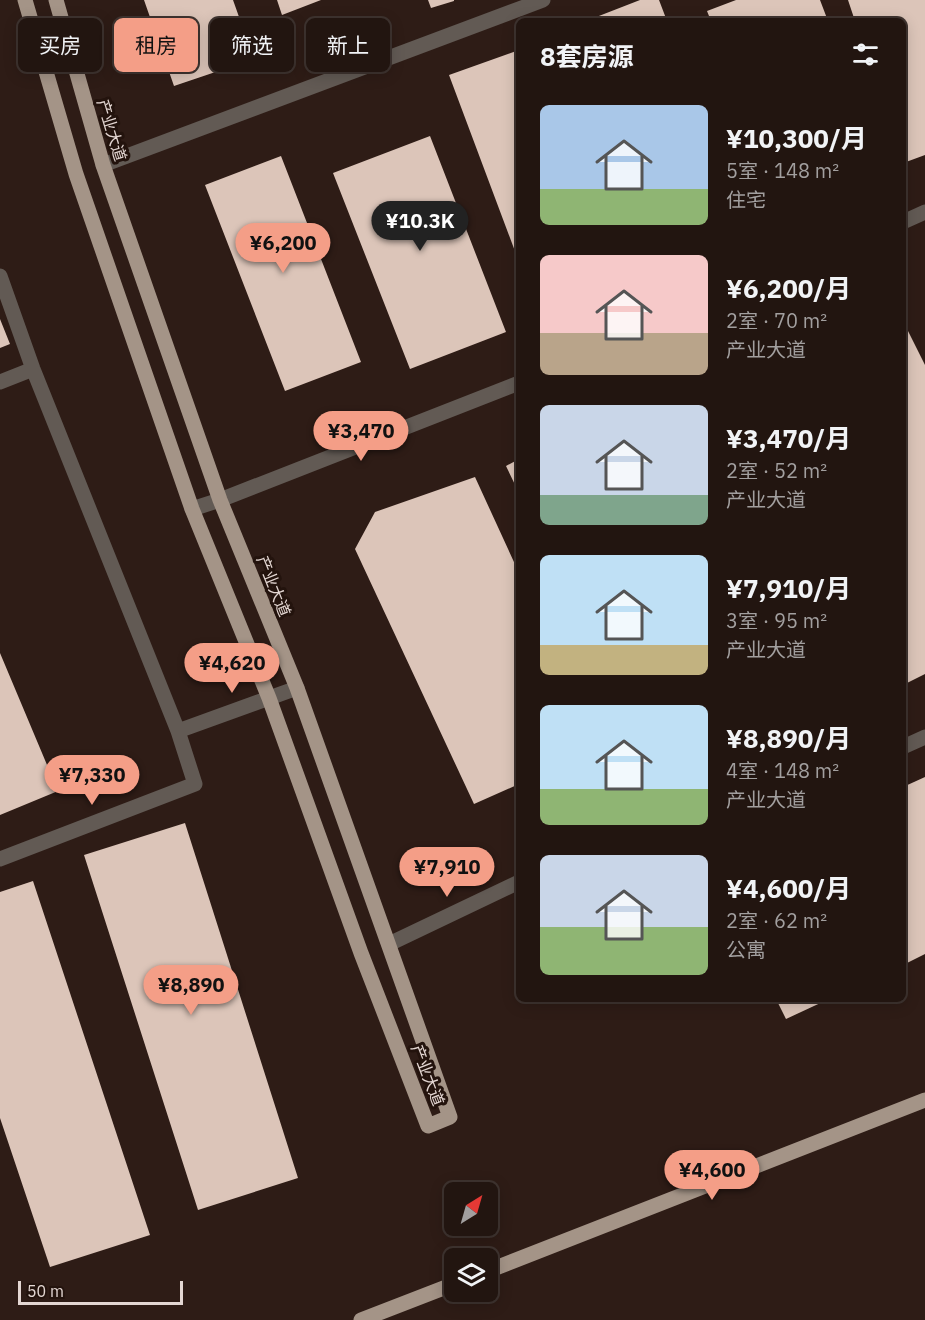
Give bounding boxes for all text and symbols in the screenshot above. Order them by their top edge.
chip: 买房 [18,18,102,72]
chip: 租房 [114,18,198,72]
chip: 筛选 [210,18,294,72]
chip: 新上 [306,18,390,72]
icon: filters [849,38,882,71]
text: 8套房源 [540,39,634,73]
street label: 产业大道 [93,96,131,164]
text: ¥10,300/月 [726,121,867,155]
icon: home [588,129,660,201]
text: 5室 · 148 m² [726,157,839,184]
text: 住宅 [726,186,766,213]
pin: ¥10.3K [371,201,469,252]
text: ¥10.3K [385,207,455,234]
pin: ¥6,200 [234,223,332,274]
text: ¥6,200 [249,229,317,256]
text: ¥6,200/月 [726,271,851,305]
icon: home [588,279,660,351]
text: 2室 · 70 m² [726,307,827,334]
text: 产业大道 [726,336,806,363]
pin: ¥3,470 [312,411,410,462]
text: ¥3,470 [327,417,395,444]
text: ¥3,470/月 [726,421,851,455]
icon: home [588,429,660,501]
text: 2室 · 52 m² [726,457,827,484]
text: 产业大道 [726,486,806,513]
street label: 产业大道 [253,553,295,619]
text: ¥7,910/月 [726,571,851,605]
icon: home [588,579,660,651]
text: 3室 · 95 m² [726,607,827,634]
text: 产业大道 [726,636,806,663]
pin: ¥4,620 [183,643,281,694]
text: ¥4,620 [198,649,266,676]
text: ¥8,890/月 [726,721,851,755]
icon: home [588,729,660,801]
pin: ¥7,330 [43,755,141,806]
text: 4室 · 148 m² [726,757,839,784]
text: ¥7,330 [58,761,126,788]
text: 产业大道 [726,786,806,813]
pin: ¥7,910 [398,847,496,898]
text: ¥7,910 [413,853,481,880]
text: ¥4,600/月 [726,871,851,905]
icon: home [588,879,660,951]
text: 2室 · 62 m² [726,907,827,934]
text: 公寓 [726,936,766,963]
pin: ¥8,890 [142,965,240,1016]
text: ¥8,890 [157,971,225,998]
street label: 产业大道 [407,1042,449,1108]
pin: ¥4,600 [663,1150,761,1201]
text: ¥4,600 [678,1156,746,1183]
north arrow [444,1182,498,1236]
map controls [444,1182,498,1302]
button: layers [444,1248,498,1302]
scale bar [18,1278,183,1306]
text: 50 m [27,1281,64,1301]

